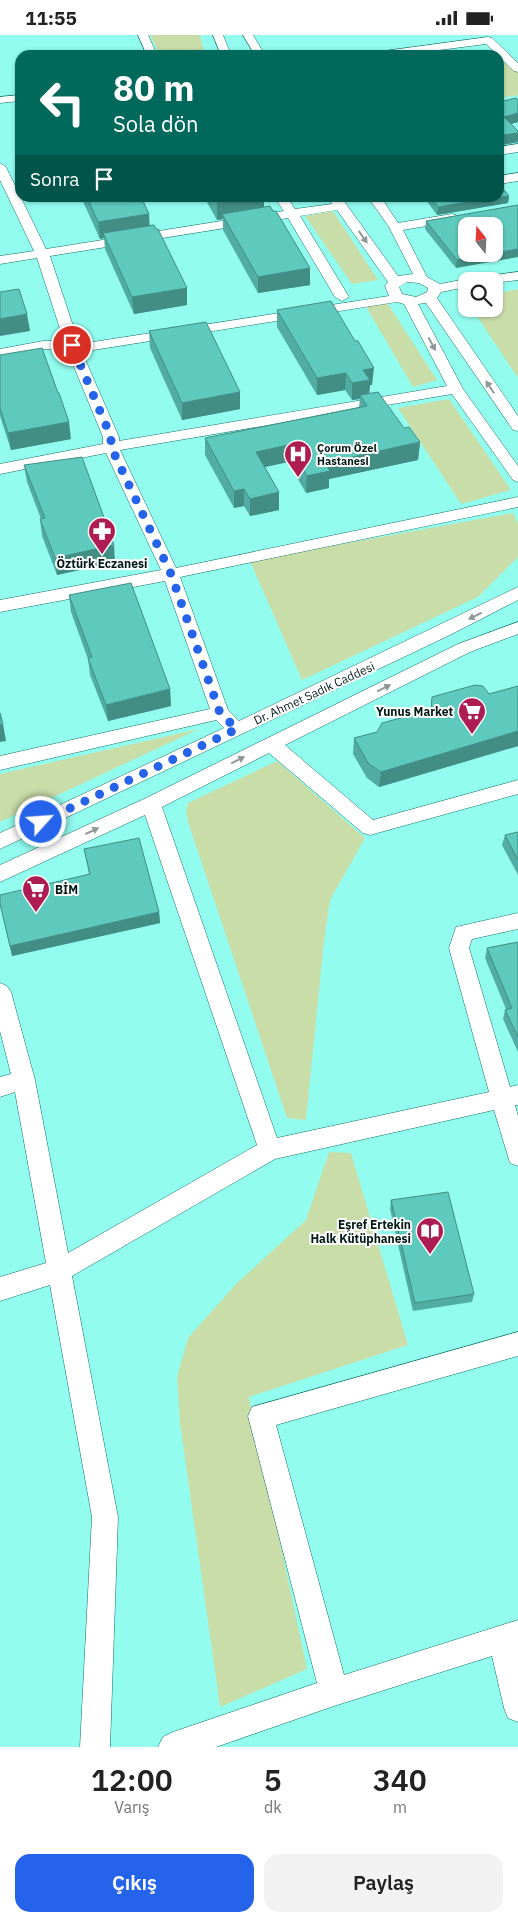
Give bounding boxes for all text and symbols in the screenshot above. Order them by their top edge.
text: 11:55 [25,6,77,30]
text: 80 m [113,65,195,111]
icon: left [30,70,95,135]
text: Sola dön [113,109,199,138]
icon: arrive [90,165,118,193]
text: Sonra [30,167,80,191]
north arrow [458,217,502,263]
map controls [458,217,503,317]
one-way arrow [358,230,368,244]
button: search [458,272,503,317]
pin [51,324,93,366]
icon: arrive [58,331,86,359]
one-way arrow [428,336,436,351]
one-way arrow [486,380,495,394]
hospital icon: Çorum Özel Hastanesi [283,439,313,478]
place label: Çorum Özel Hastanesi [317,441,377,468]
pharmacy icon: Öztürk Eczanesi [87,516,117,555]
place label: Öztürk Eczanesi [57,556,147,571]
one-way arrow [468,612,482,620]
street label: Dr. Ahmet Sadık Caddesi [251,658,377,728]
one-way arrow [377,684,391,692]
supermarket icon: Yunus Market [457,696,487,735]
place label: Yunus Market [376,704,453,719]
one-way arrow [231,756,245,764]
position arrow [14,795,66,847]
one-way arrow [85,827,99,835]
supermarket icon: BİM [21,874,51,913]
place label: BİM [55,882,78,897]
library icon: Eşref Ertekin Halk Kütüphanesi [415,1216,445,1255]
place label: Eşref Ertekin Halk Kütüphanesi [310,1217,411,1246]
text: 12:00 [91,1760,173,1799]
text: 5 [264,1760,282,1799]
text: 340 [373,1760,427,1799]
text: Varış [114,1797,150,1817]
text: dk [264,1797,282,1817]
text: m [393,1797,407,1817]
button: Çıkış [15,1854,254,1912]
button: Paylaş [264,1854,503,1912]

